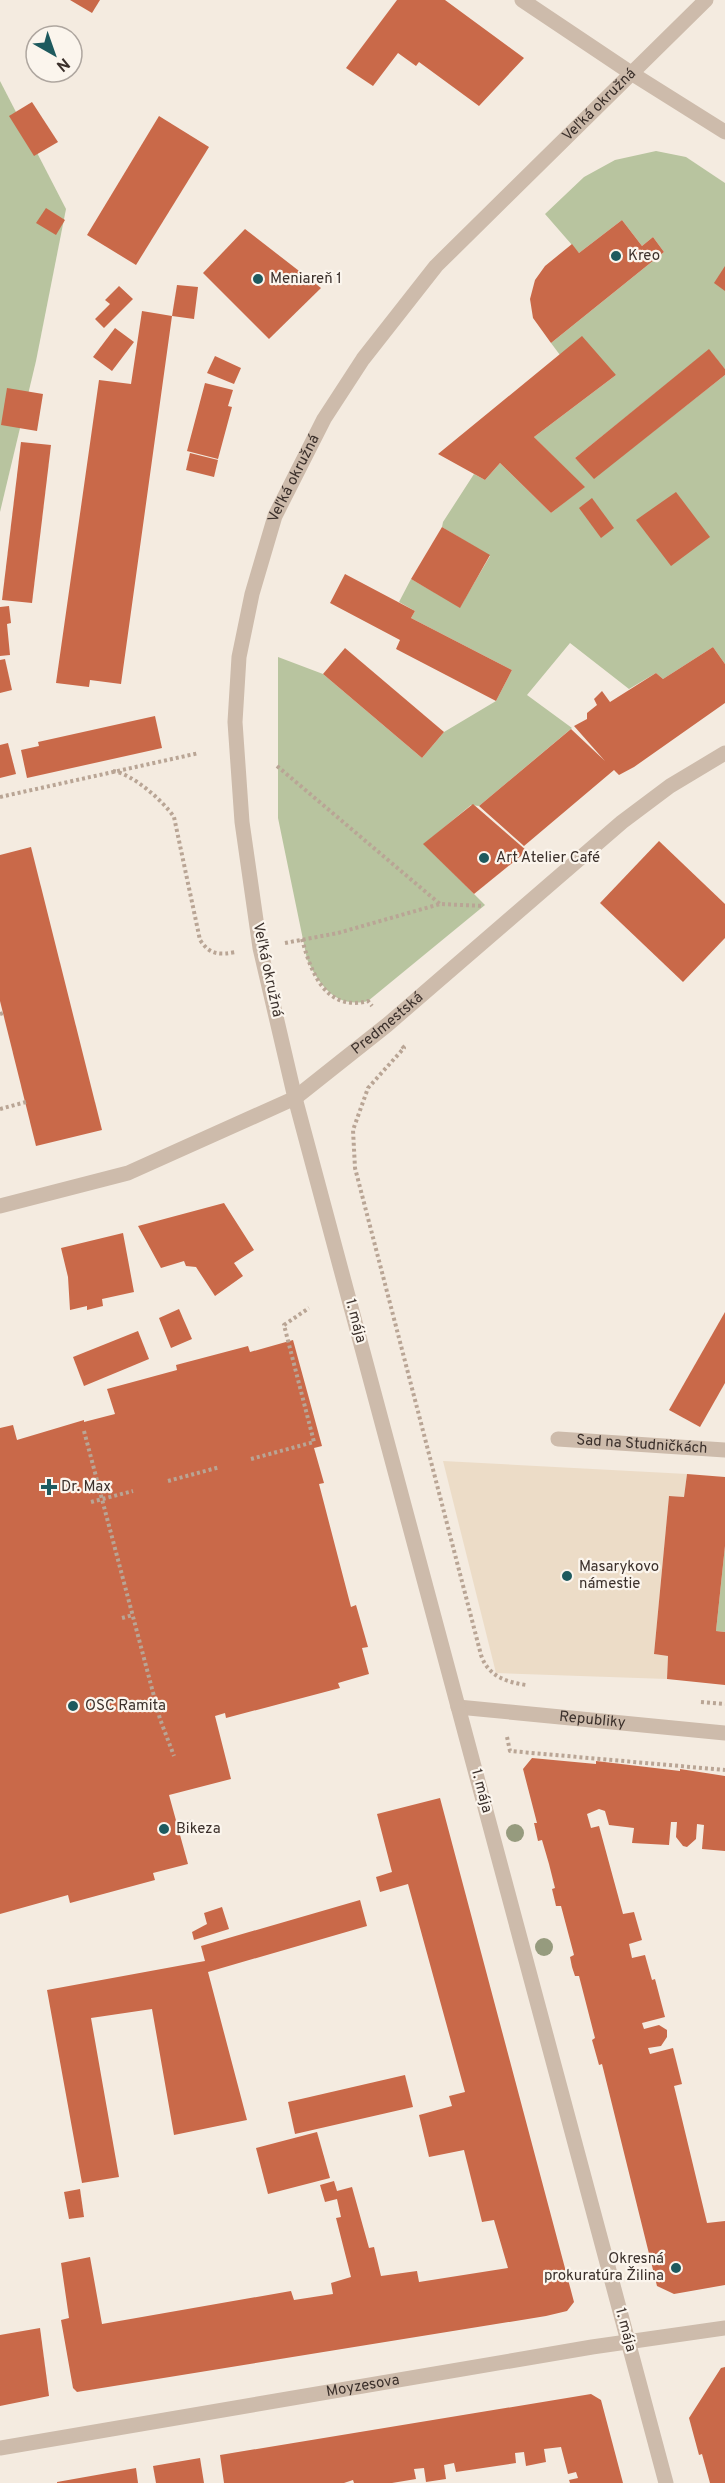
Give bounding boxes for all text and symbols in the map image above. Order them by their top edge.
north arrow [24,24,84,84]
text: N [52,53,73,75]
street label: Veľká okružná [559,64,640,145]
place label: Kreo [628,247,660,266]
marker: Kreo [609,249,623,263]
place label: Meniareň 1 [270,270,342,289]
marker: Meniareň 1 [251,272,265,286]
street label: Veľká okružná [264,431,324,525]
place label: Art Atelier Café [496,849,600,868]
marker: Art Atelier Café [477,851,491,865]
street label: Veľká okružná [248,921,286,1019]
street label: Predmestská [348,988,428,1059]
street label: 1. mája [340,1297,370,1345]
street label: Sad na Studničkách [576,1431,708,1458]
place label: Dr. Max [61,1478,111,1497]
marker: Dr. Max [42,1480,56,1494]
place label: Masarykovo námestie [579,1558,659,1594]
marker: Masarykovo námestie [560,1569,574,1583]
place label: OSC Ramita [85,1697,166,1716]
marker: OSC Ramita [66,1699,80,1713]
street label: Republiky [558,1707,627,1733]
street label: 1. mája [466,1767,496,1815]
place label: Bikeza [176,1820,221,1839]
marker: Bikeza [157,1822,171,1836]
place label: Okresná prokuratúra Žilina [544,2250,664,2286]
marker: Okresná prokuratúra Žilina [669,2261,683,2275]
street label: 1. mája [610,2306,640,2354]
street label: Moyzesova [325,2371,401,2402]

